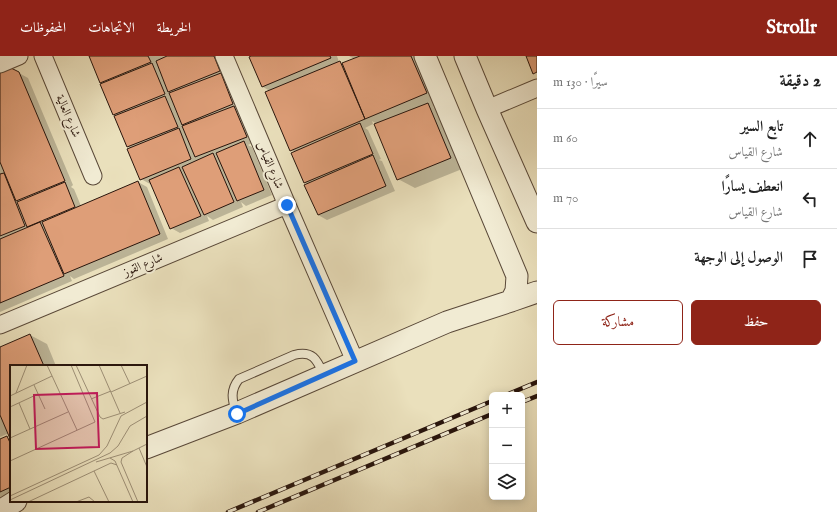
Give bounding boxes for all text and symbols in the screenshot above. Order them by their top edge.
text: Strollr [766,16,817,40]
text: المحفوظات [20,19,66,37]
text: الاتجاهات [88,19,135,37]
text: الخريطة [157,19,191,37]
text: 2 دقيقة [780,71,821,92]
text: سيرًا · 130 m [553,74,608,91]
street label: شارع العالية [50,92,84,141]
text: تابع السير [741,117,783,136]
icon: ahead [799,128,821,150]
text: 60 m [553,130,578,147]
street label: شارع القياس [251,139,287,192]
text: شارع القياس [729,144,783,161]
text: انعطف يسارًا [721,177,783,196]
icon: left [799,188,821,210]
text: 70 m [553,190,578,207]
route end [278,196,296,214]
text: شارع القياس [729,204,783,221]
text: الوصول إلى الوجهة [694,248,783,267]
icon: arrive [799,248,821,270]
street label: شارع القوز [120,250,166,283]
button: مشاركة [553,300,683,345]
button: حفظ [691,300,821,345]
inset map [10,365,147,502]
map controls [489,392,525,500]
button: + [489,392,525,428]
route start [228,405,246,423]
button: − [489,428,525,464]
button: layers [489,464,525,500]

